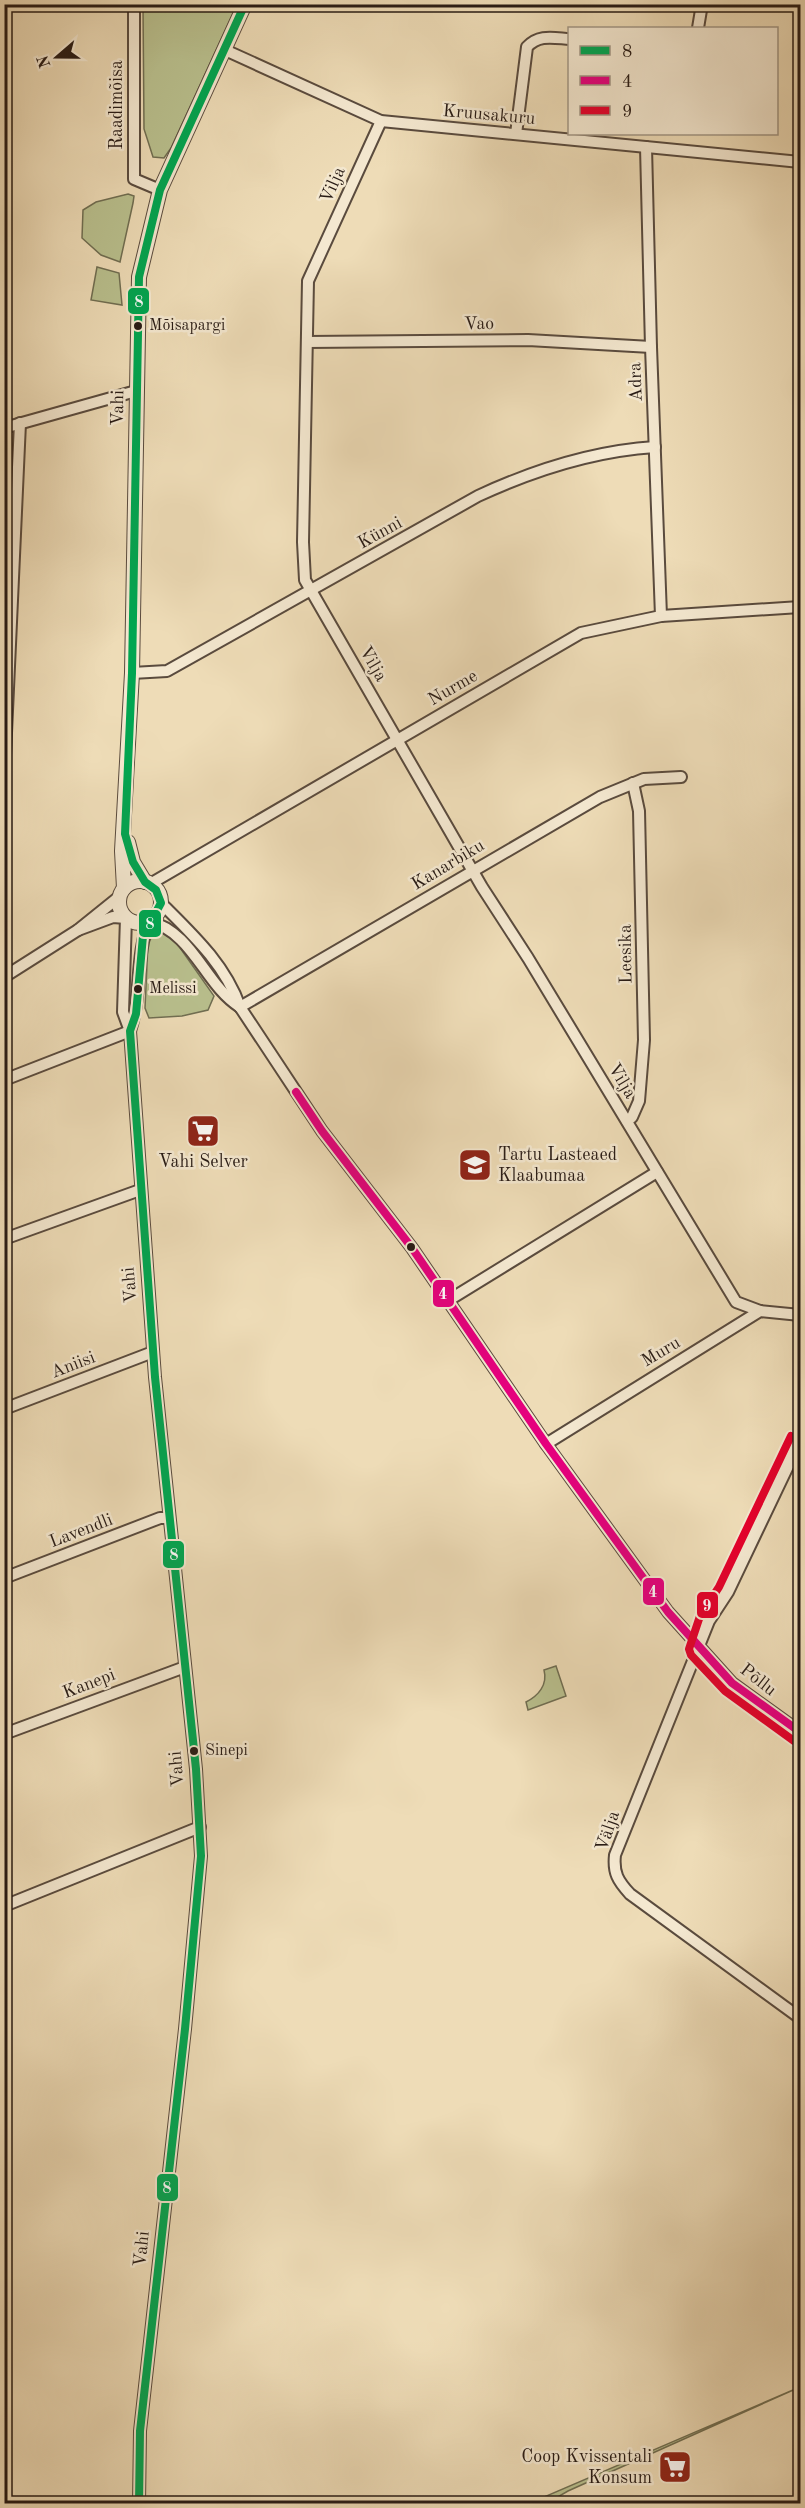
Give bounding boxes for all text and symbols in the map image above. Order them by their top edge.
north arrow [27,27,87,87]
legend [568,27,778,135]
text: 8 [622,43,632,61]
text: N [35,52,54,70]
street label: Raadimõisa [108,60,126,150]
text: 4 [622,73,632,91]
street label: Kruusakuru [442,102,536,128]
text: 9 [622,103,632,121]
street label: Vilja [317,164,349,206]
line badge: 8 [127,287,150,315]
text: 8 [134,295,144,311]
street label: Vao [464,315,494,333]
place label: Mõisapargi [149,318,225,334]
marker: Mõisapargi [132,320,144,332]
street label: Adra [626,362,646,402]
street label: Vahi [109,390,127,426]
street label: Künni [355,514,405,552]
street label: Vilja [356,643,390,685]
street label: Nurme [425,667,481,709]
street label: Kanarbiku [408,836,488,894]
line badge: 8 [138,909,162,938]
text: 8 [145,917,155,933]
street label: Leesika [616,924,636,984]
place label: Melissi [149,981,197,997]
marker: Melissi [132,983,144,995]
street label: Vilja [605,1060,639,1102]
supermarket icon: Vahi Selver [185,1113,221,1149]
place label: Tartu Lasteaed Klaabumaa [498,1146,617,1185]
school or university icon: Tartu Lasteaed Klaabumaa [457,1147,493,1183]
place label: Vahi Selver [158,1153,248,1171]
unlabelled marker [405,1241,417,1253]
street label: Vahi [119,1266,141,1304]
line badge: 4 [432,1279,455,1308]
text: 4 [438,1287,448,1303]
street label: Muru [638,1333,684,1370]
street label: Aniisi [48,1348,98,1382]
street label: Lavendli [47,1511,115,1551]
line badge: 8 [162,1540,185,1569]
text: 8 [169,1548,179,1564]
line badge: 4 [642,1577,665,1606]
text: 4 [648,1585,658,1601]
line badge: 9 [696,1591,719,1619]
text: 9 [702,1599,712,1615]
street label: Põllu [737,1660,780,1700]
street label: Kanepi [60,1666,118,1702]
place label: Sinepi [205,1743,248,1759]
marker: Sinepi [188,1745,200,1757]
street label: Vahi [166,1750,188,1788]
street label: Välja [593,1808,623,1853]
line badge: 8 [156,2173,179,2202]
text: 8 [162,2181,172,2197]
street label: Vahi [131,2230,153,2268]
place label: Coop Kvissentali Konsum [521,2448,652,2487]
supermarket icon: Coop Kvissentali Konsum [657,2449,693,2485]

